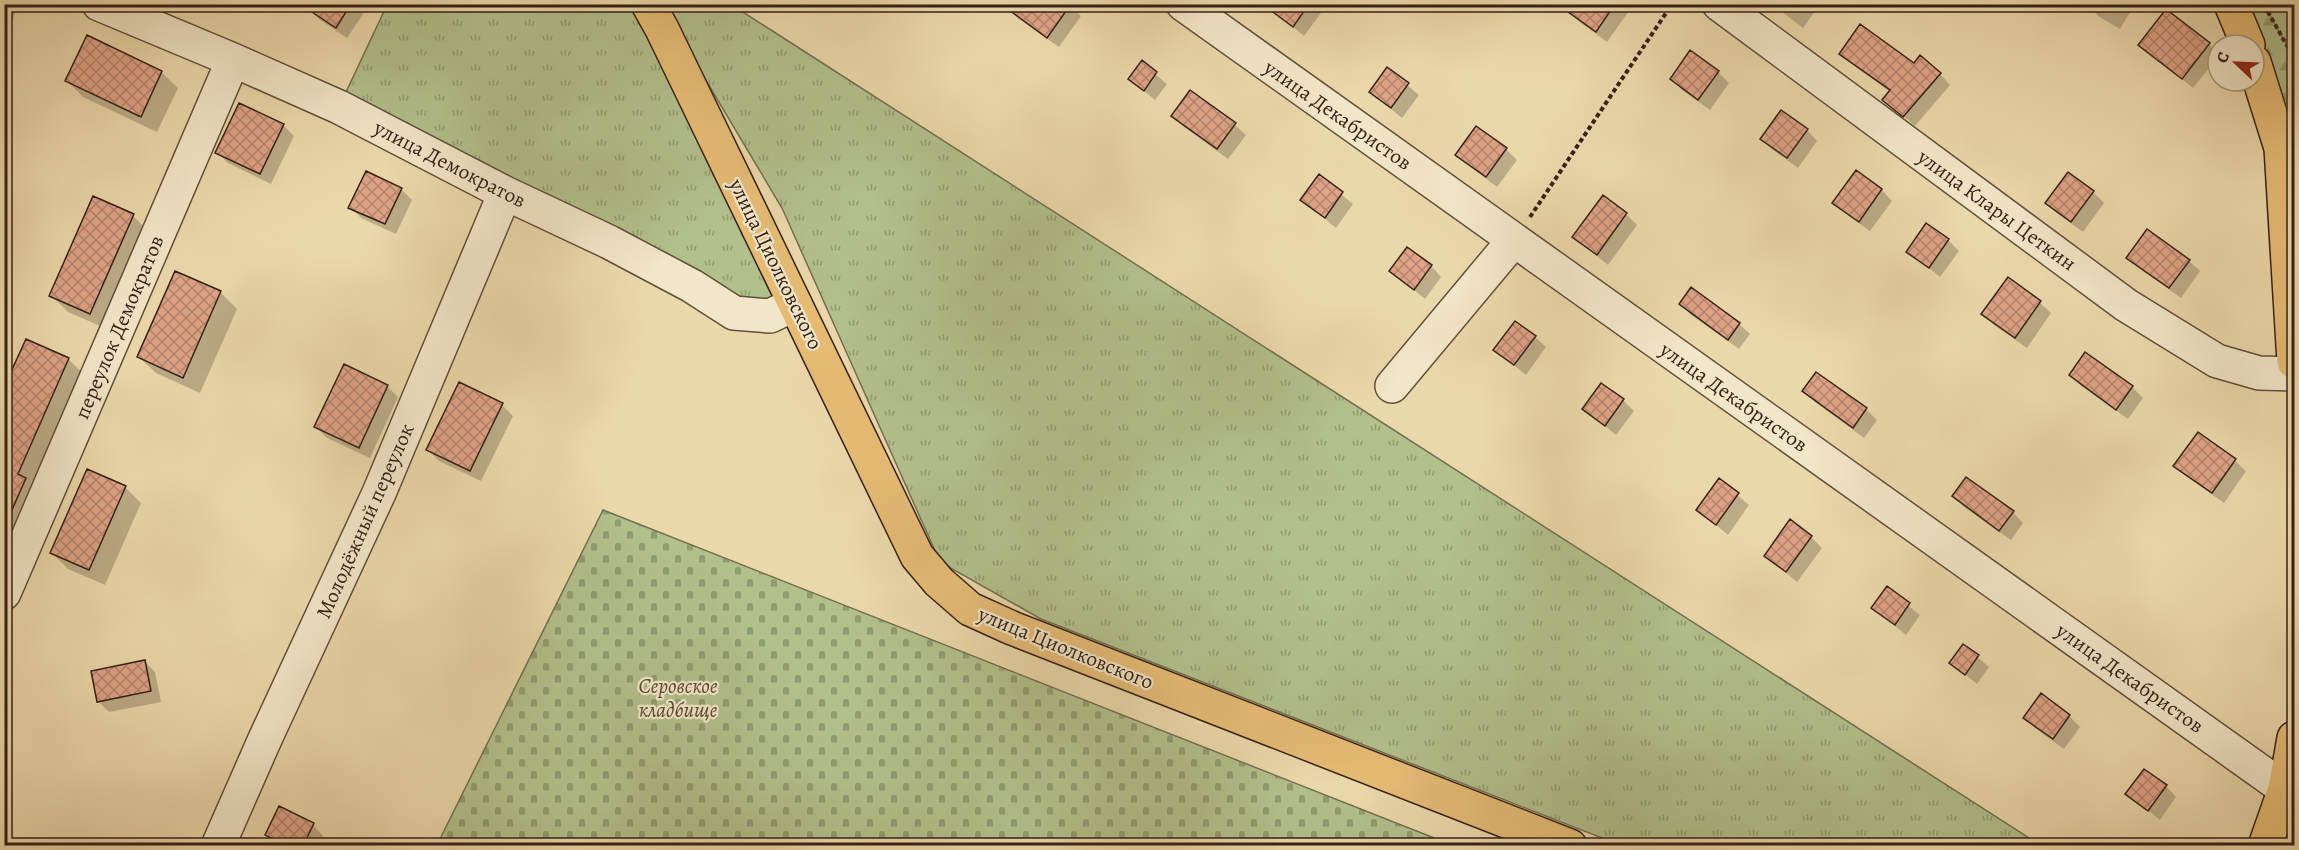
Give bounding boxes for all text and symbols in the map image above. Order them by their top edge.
north arrow [2206,33,2266,93]
text: С [2211,49,2235,66]
street label: улица Декабристов [1258,53,1417,176]
street label: улица Демократов [368,113,531,214]
street label: улица Клары Цеткин [1911,142,2082,277]
street label: улица Циолковского [722,173,830,354]
street label: переулок Демократов [68,231,170,423]
street label: улица Декабристов [1654,335,1813,458]
street label: Молодёжный переулок [309,419,421,623]
street label: улица Циолковского [973,600,1158,696]
street label: улица Декабристов [2050,616,2209,739]
park label: Серовское кладбище [638,672,718,724]

